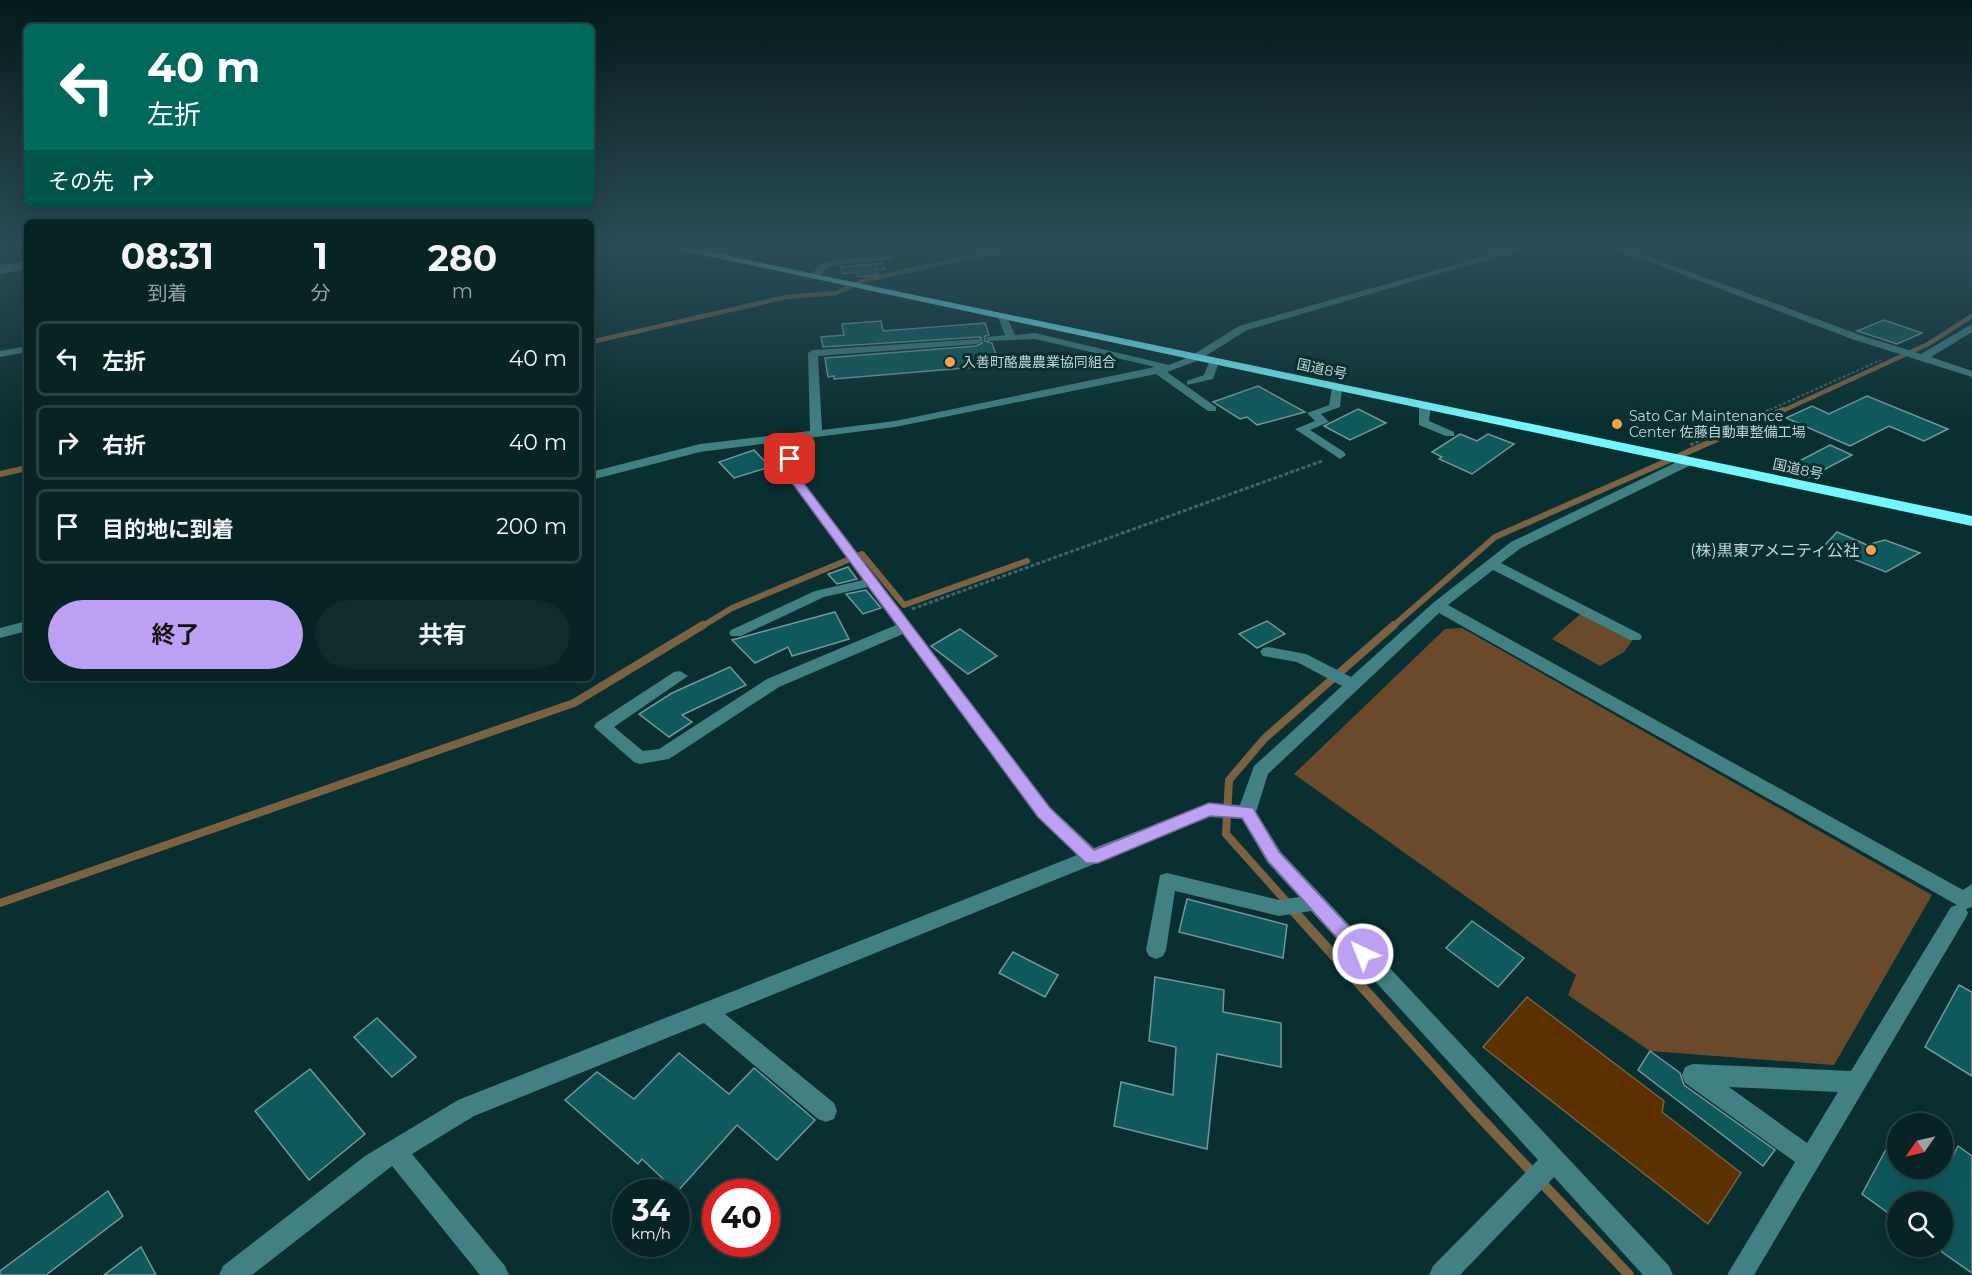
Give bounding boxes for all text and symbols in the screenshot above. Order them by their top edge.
text: 40 m [147,41,260,93]
icon: left [48,48,126,126]
text: 左折 [147,98,201,131]
icon: right [126,162,159,195]
text: その先 [48,168,114,195]
text: 08:31 [121,234,214,278]
text: 1 [314,234,328,278]
text: 280 [428,236,497,280]
text: m [452,279,473,303]
text: 到着 [147,281,187,305]
text: 分 [311,281,331,305]
icon: left [51,342,84,375]
text: 40 m [509,345,567,372]
text: 左折 [102,348,146,375]
place label: 入善町酪農農業協同組合 [962,353,1116,371]
marker: 入善町酪農農業協同組合 [943,355,957,369]
street label: 国道8号 [1295,355,1349,383]
place label: Sato Car Maintenance Center 佐藤自動車整備工場 [1629,407,1806,441]
marker: Sato Car Maintenance Center 佐藤自動車整備工場 [1610,417,1624,431]
icon: right [51,426,84,459]
text: 40 m [509,429,567,456]
text: 右折 [102,432,146,459]
pin [764,433,815,484]
icon: arrive [773,442,806,475]
street label: 国道8号 [1771,455,1825,483]
icon: arrive [51,510,84,543]
text: 200 m [496,513,567,540]
text: 目的地に到着 [102,516,234,543]
place label: (株)黒東アメニティ公社 [1690,541,1859,560]
marker: (株)黒東アメニティ公社 [1864,543,1878,557]
button: 終了 [48,600,303,669]
button: 共有 [315,600,570,669]
position arrow [1331,922,1395,986]
north arrow [1887,1113,1953,1179]
map controls [1887,1113,1953,1257]
speed limit sign: 40 [702,1179,780,1257]
button: search [1887,1191,1953,1257]
text: 34 [632,1192,670,1229]
text: km/h [631,1224,671,1243]

